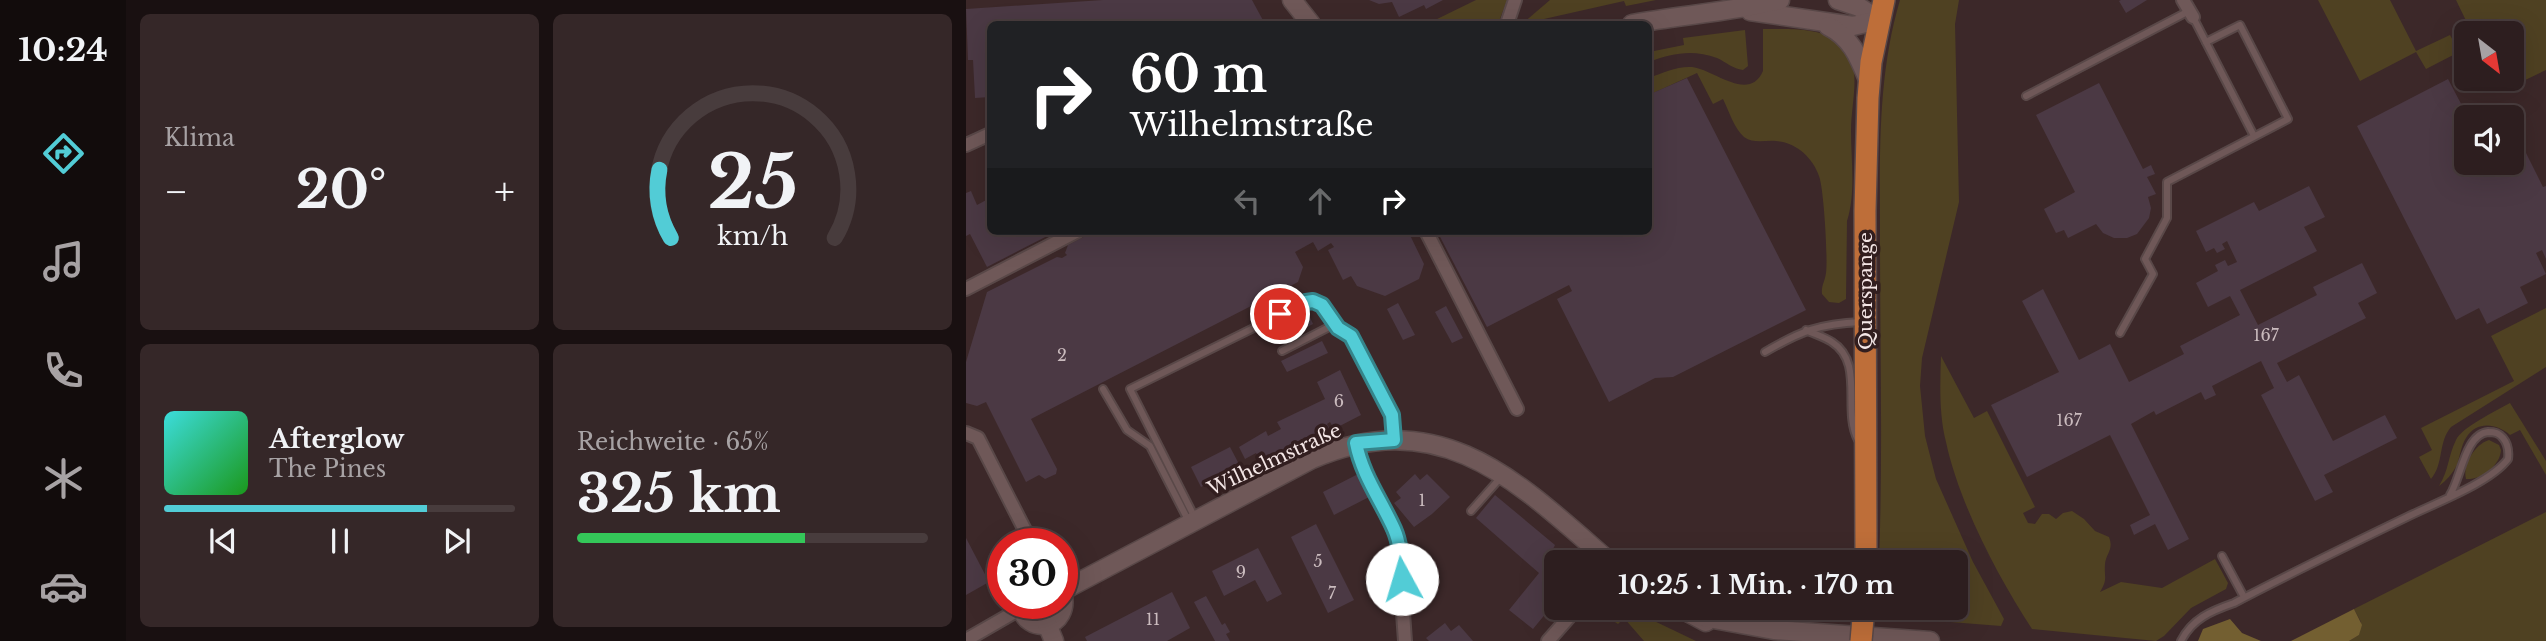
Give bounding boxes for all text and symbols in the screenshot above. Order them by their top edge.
north arrow [2454,21,2524,91]
map controls [2454,21,2524,175]
text: 10:24 [18,30,108,70]
text: 60 m [1130,44,1267,105]
icon: right [1015,49,1106,140]
text: Wilhelmstraße [1130,105,1374,145]
button: sound [2454,105,2524,175]
text: Klima [164,124,235,152]
icon: directions [39,129,88,178]
text: 25 [707,137,798,228]
text: 20° [296,158,386,222]
text: − [164,168,188,215]
text: + [494,168,515,215]
icon: left [1228,182,1266,220]
icon: ahead [1301,182,1339,220]
icon: right [1374,182,1412,220]
text: km/h [717,221,788,252]
street label: Querspange [1854,232,1877,350]
icon: music [39,237,88,286]
pin [1250,284,1310,344]
icon: arrive [1261,295,1299,333]
house number: 167 [2253,325,2280,345]
house number: 2 [1057,345,1067,365]
icon: phone [39,346,88,395]
house number: 6 [1334,391,1344,411]
house number: 167 [2056,410,2083,430]
street label: Wilhelmstraße [1203,418,1345,501]
text: Afterglow [269,423,405,455]
text: Reichweite · 65% [577,428,769,456]
icon: climate [39,454,88,503]
text: The Pines [269,455,386,483]
text: 325 km [577,462,781,526]
house number: 1 [1418,490,1426,510]
icon: previous [204,522,242,560]
icon: pause [321,522,359,560]
icon: next [438,522,476,560]
speed limit sign: 30 [987,528,1078,619]
position arrow [1365,542,1439,616]
house number: 5 [1313,551,1323,571]
icon: car [39,562,88,611]
house number: 9 [1236,562,1246,582]
text: 10:25 · 1 Min. · 170 m [1618,569,1894,601]
house number: 7 [1328,583,1337,603]
house number: 11 [1146,609,1160,629]

